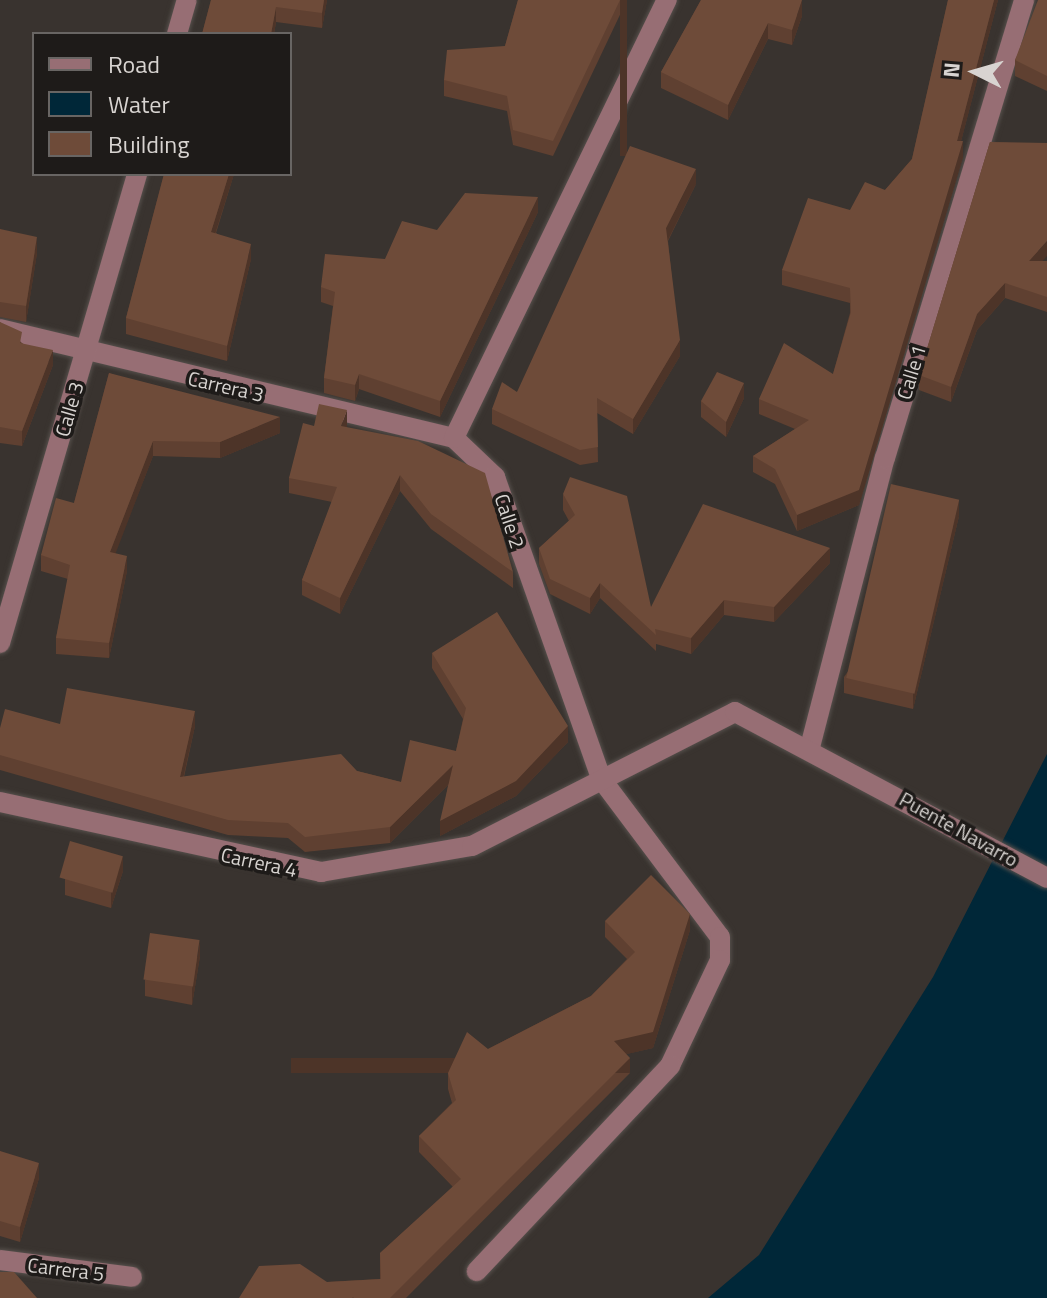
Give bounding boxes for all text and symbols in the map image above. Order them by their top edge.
legend [32,32,292,176]
north arrow [935,32,1015,112]
text: Road [108,46,160,82]
text: N [933,61,969,79]
text: Water [108,86,170,122]
text: Building [108,126,190,162]
street label: Calle 1 [891,342,931,402]
street label: Carrera 3 [186,366,266,406]
street label: Calle 3 [50,379,88,439]
street label: Calle 2 [490,491,530,551]
street label: Puente Navarro [896,787,1022,871]
street label: Carrera 4 [219,842,299,882]
street label: Carrera 5 [26,1252,106,1286]

